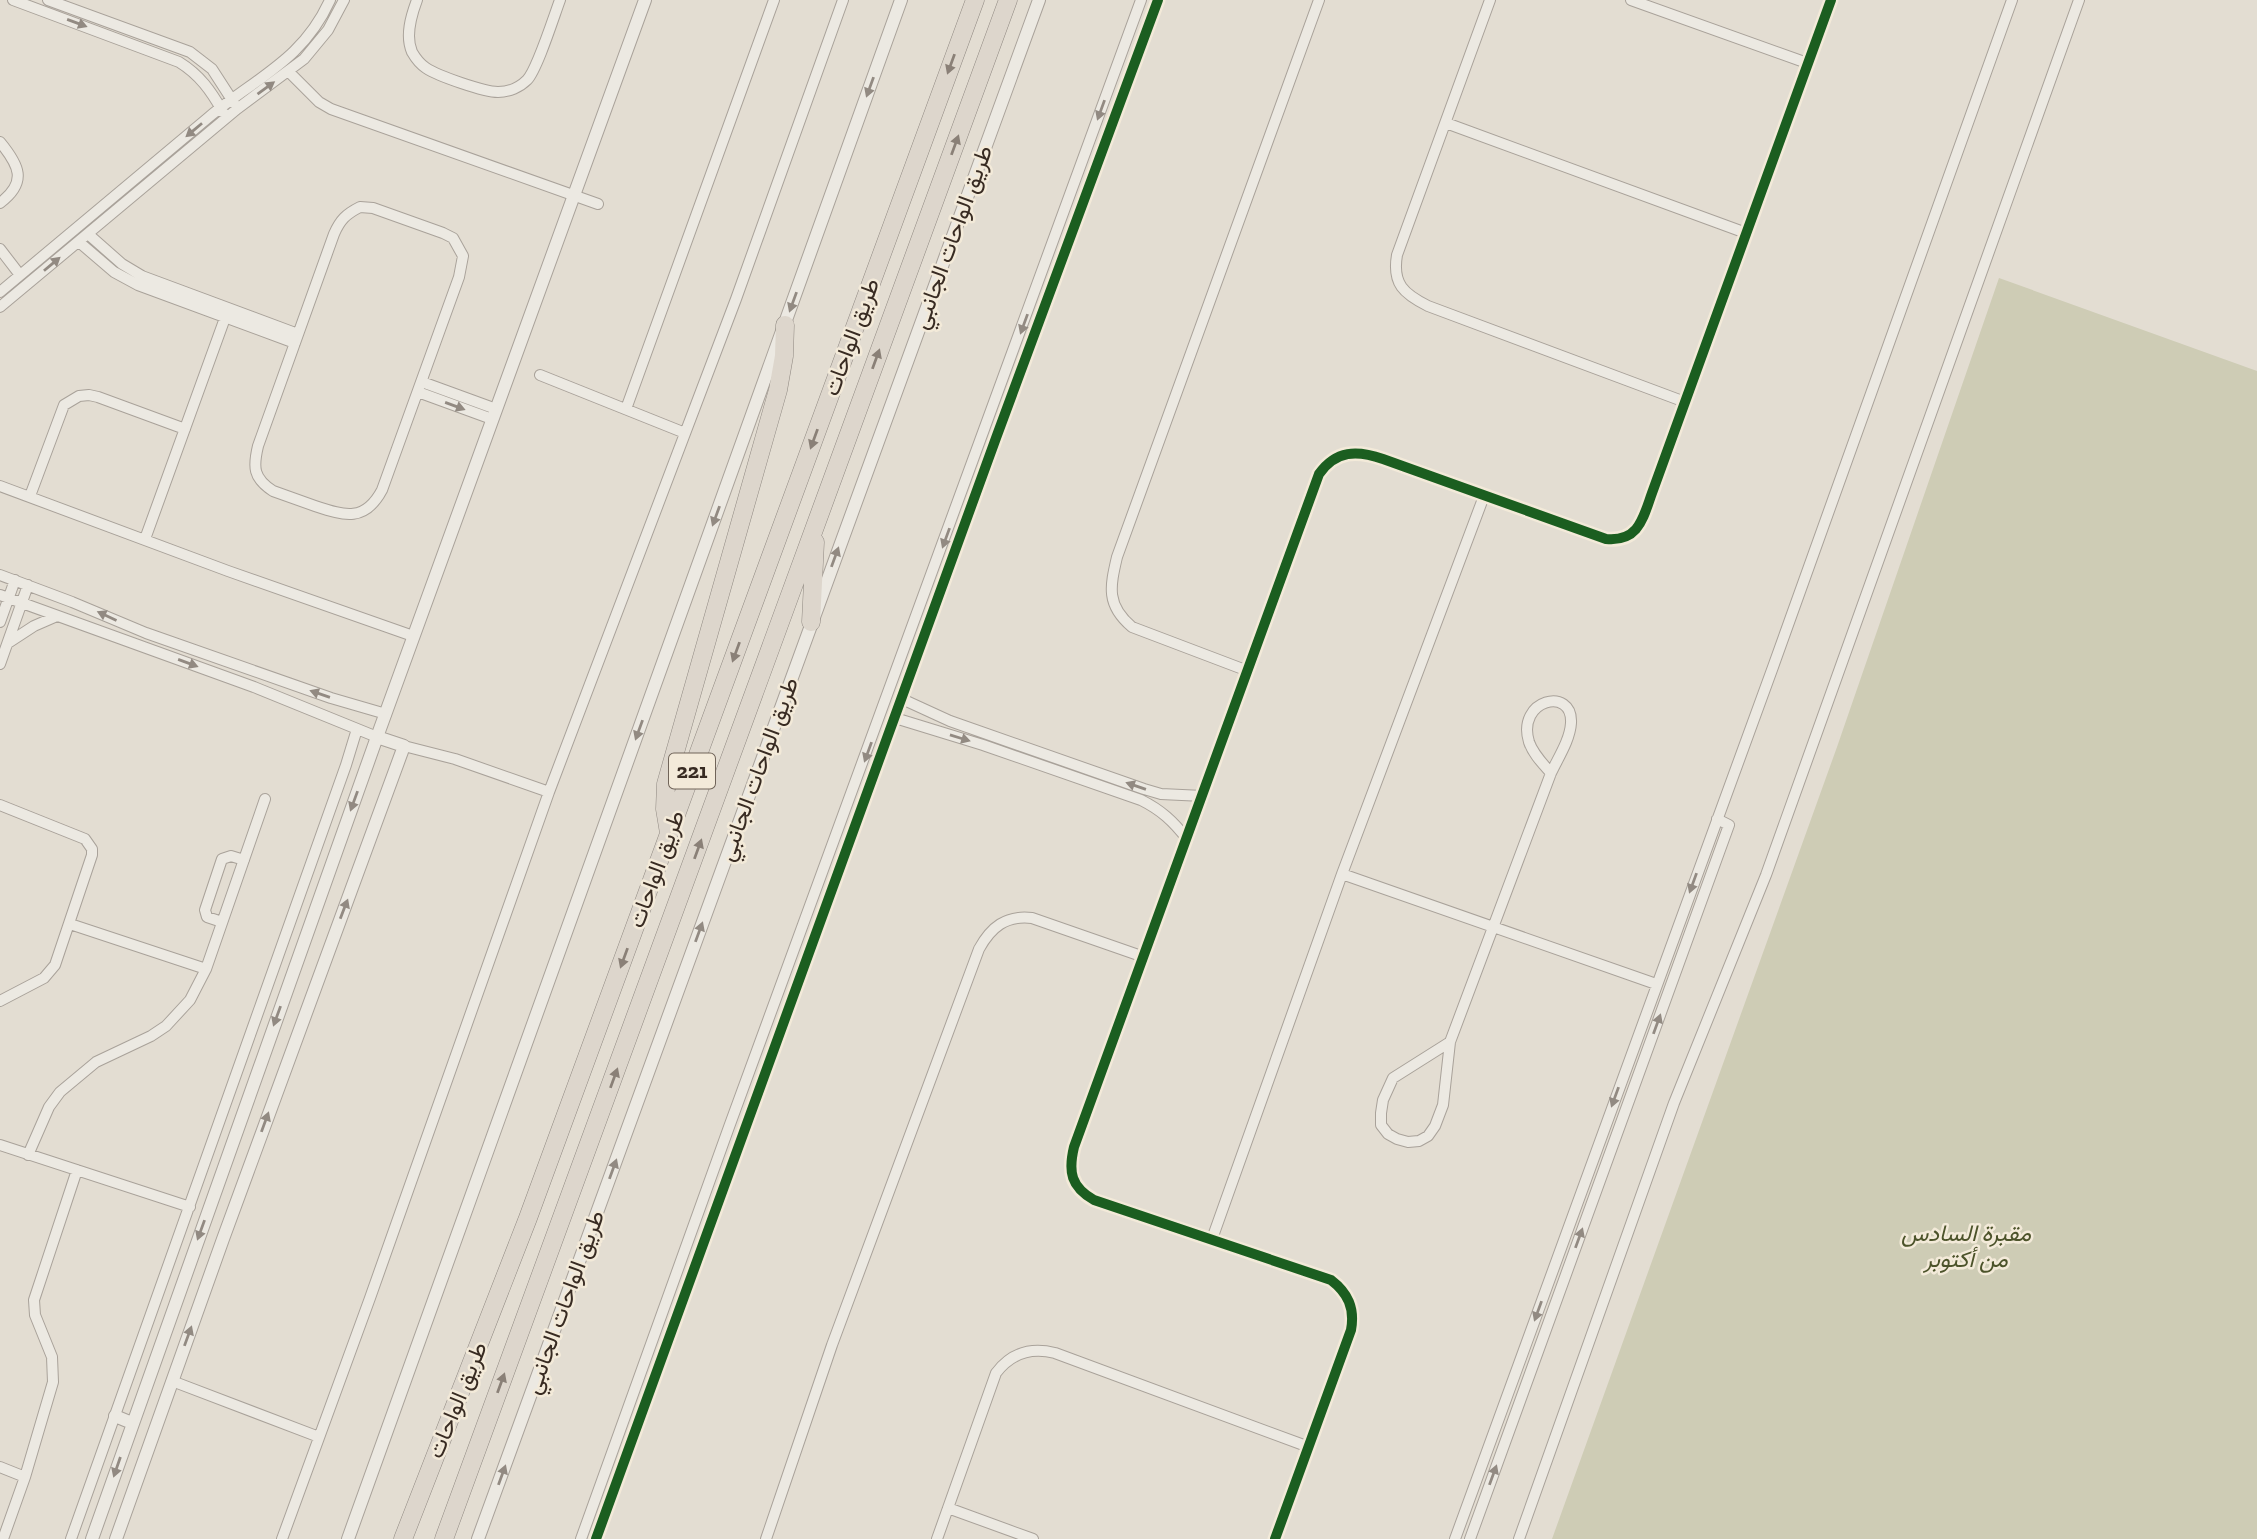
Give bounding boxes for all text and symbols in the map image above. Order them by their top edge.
one-way arrow [66,18,87,29]
one-way arrow [945,54,956,75]
one-way arrow [864,77,875,98]
one-way arrow [257,81,275,95]
one-way arrow [1095,100,1106,121]
one-way arrow [185,122,203,137]
one-way arrow [950,135,961,156]
street label: طريق الواحات الجانبي [906,141,1003,334]
one-way arrow [43,256,61,271]
street label: طريق الواحات [817,274,886,400]
one-way arrow [788,291,799,312]
one-way arrow [1018,314,1029,335]
one-way arrow [871,348,882,369]
one-way arrow [445,401,466,412]
one-way arrow [808,428,819,449]
one-way arrow [711,505,722,526]
one-way arrow [940,527,951,548]
one-way arrow [830,547,841,568]
one-way arrow [97,610,117,622]
one-way arrow [730,642,741,663]
one-way arrow [177,658,198,669]
street label: طريق الواحات الجانبي [712,673,809,866]
one-way arrow [310,688,331,699]
one-way arrow [633,719,644,740]
one-way arrow [950,734,971,744]
one-way arrow [862,741,873,762]
road number: 221 [669,754,715,788]
one-way arrow [1125,780,1146,791]
one-way arrow [348,791,359,812]
street label: طريق الواحات [622,806,691,932]
one-way arrow [693,838,704,859]
one-way arrow [1688,873,1699,894]
one-way arrow [339,898,350,919]
one-way arrow [693,922,704,943]
one-way arrow [618,948,629,969]
one-way arrow [272,1005,283,1026]
one-way arrow [1652,1014,1663,1035]
one-way arrow [609,1067,620,1088]
one-way arrow [1609,1087,1620,1108]
one-way arrow [260,1112,271,1133]
one-way arrow [607,1158,618,1179]
street label: طريق الواحات الجانبي [518,1206,615,1399]
park label: مقبرة السادس من أكتوبر [1901,1219,2032,1274]
one-way arrow [195,1220,206,1241]
one-way arrow [1574,1228,1585,1249]
one-way arrow [1532,1301,1543,1322]
one-way arrow [182,1326,193,1347]
street label: طريق الواحات [421,1338,494,1463]
one-way arrow [496,1373,507,1394]
one-way arrow [111,1457,122,1478]
one-way arrow [496,1464,507,1485]
one-way arrow [1488,1464,1499,1485]

